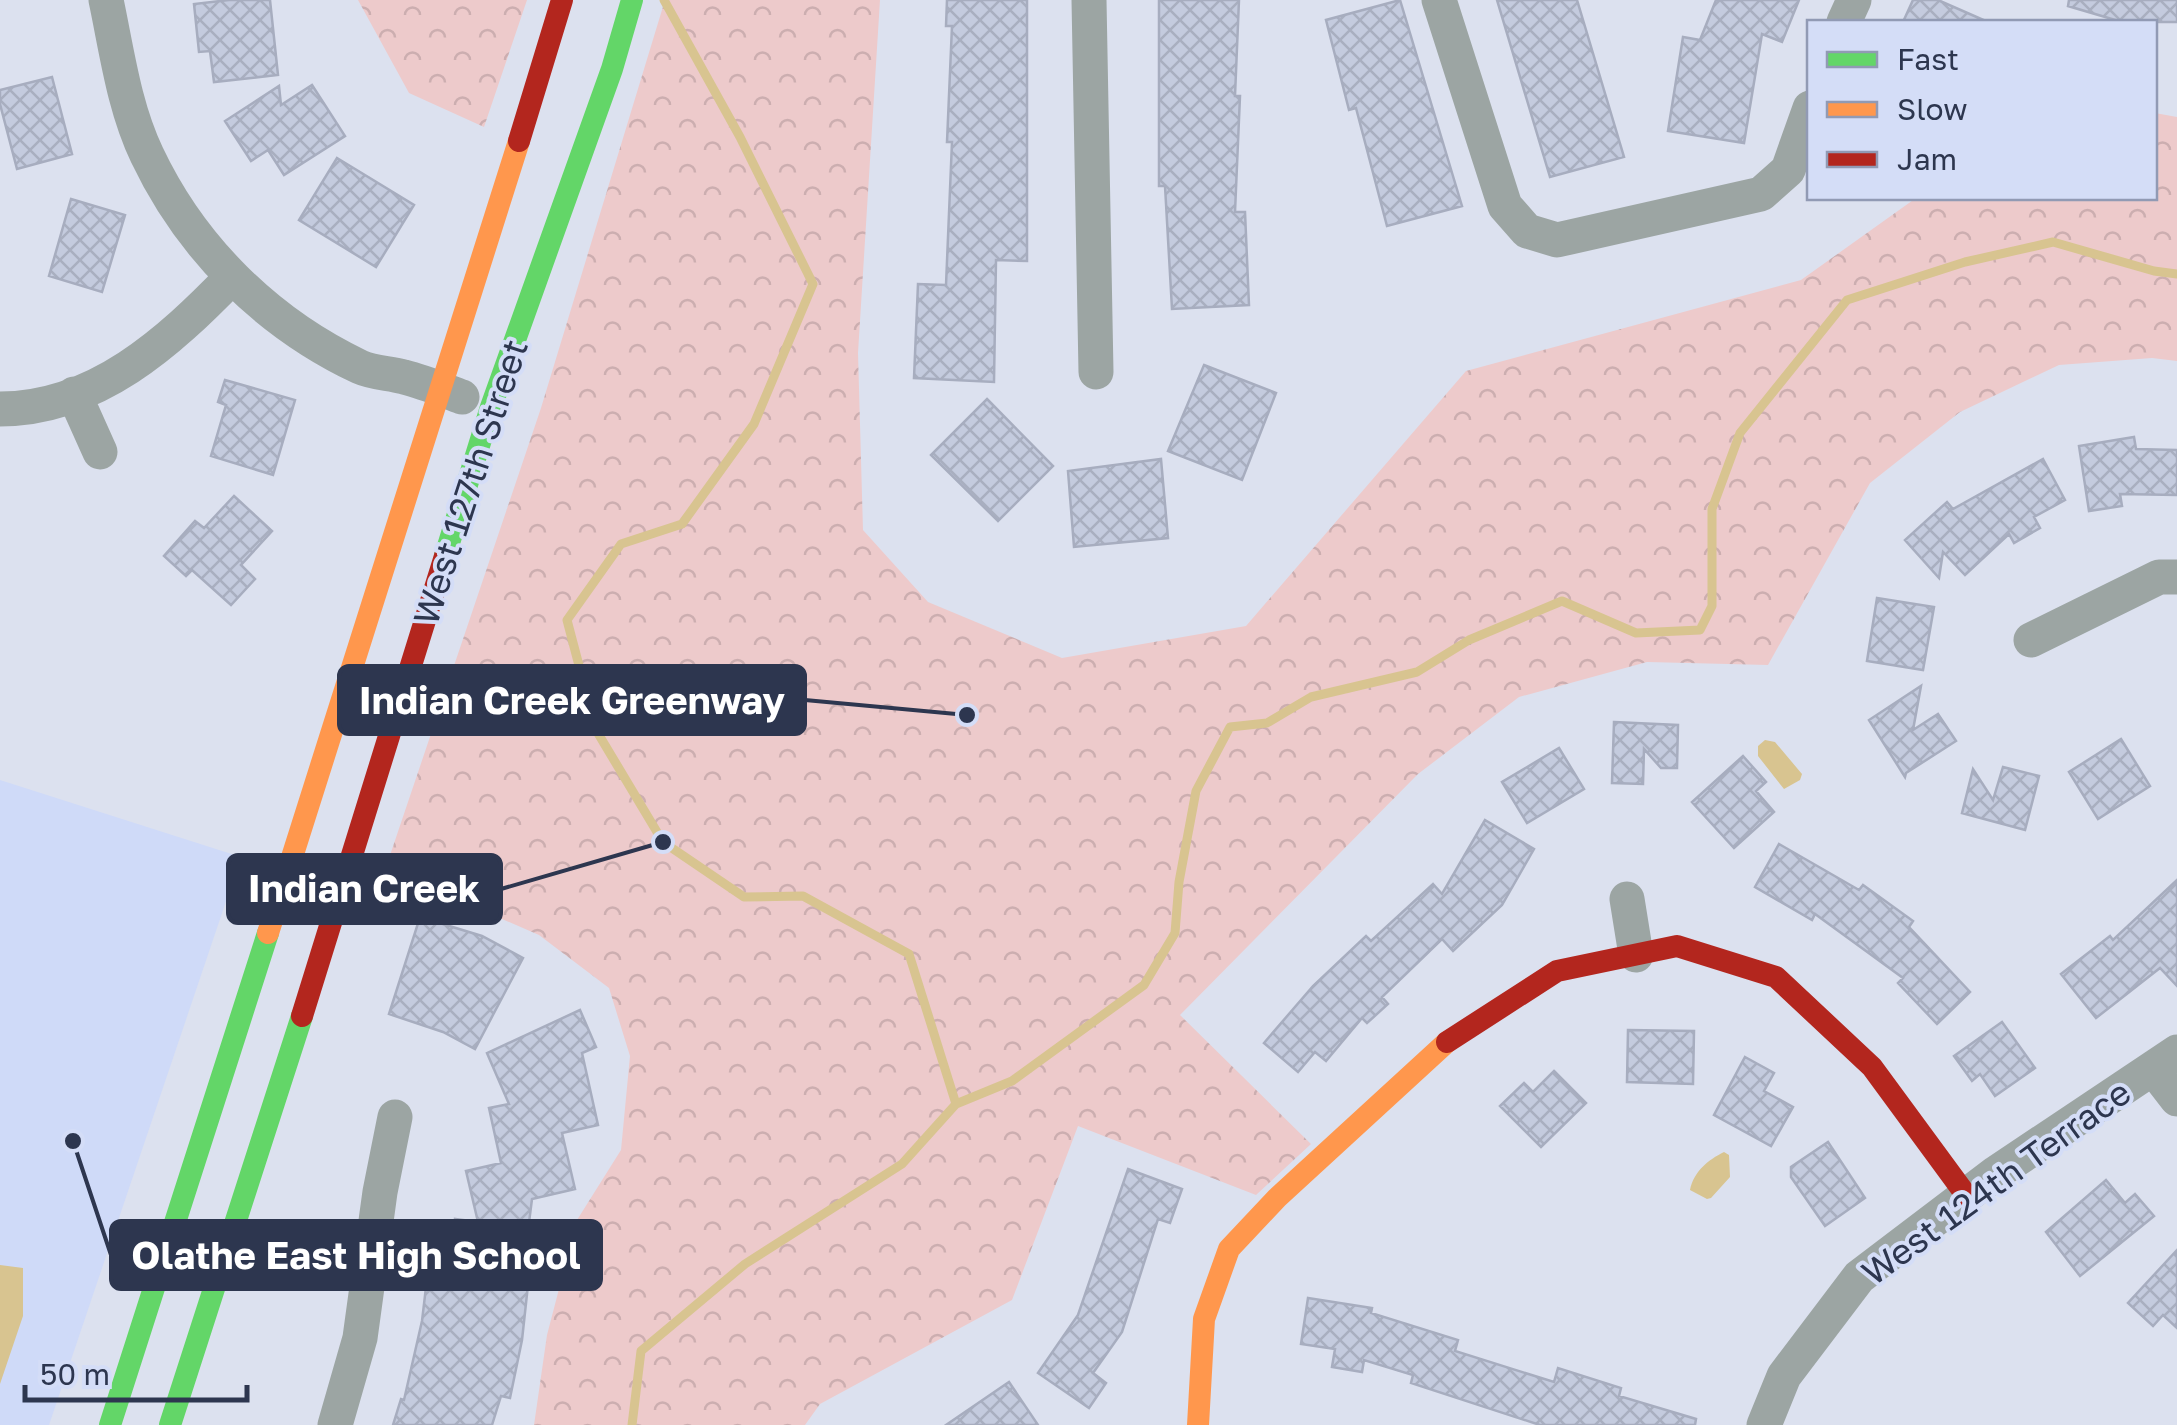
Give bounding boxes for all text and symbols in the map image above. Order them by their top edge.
legend [1807,20,2157,200]
text: Fast [1897,41,1959,77]
text: Slow [1897,91,1968,127]
text: Jam [1897,141,1957,177]
street label: West 127th Street [404,334,536,630]
callout: Indian Creek Greenway [339,666,805,734]
text: Indian Creek Greenway [359,677,785,723]
callout: Indian Creek [228,855,501,923]
text: Indian Creek [248,865,480,910]
street label: West 124th Terrace [1854,1070,2138,1294]
callout: Olathe East High School [111,1221,601,1289]
text: Olathe East High School [131,1232,581,1278]
scale bar [25,1340,248,1402]
text: 50 m [40,1356,110,1392]

